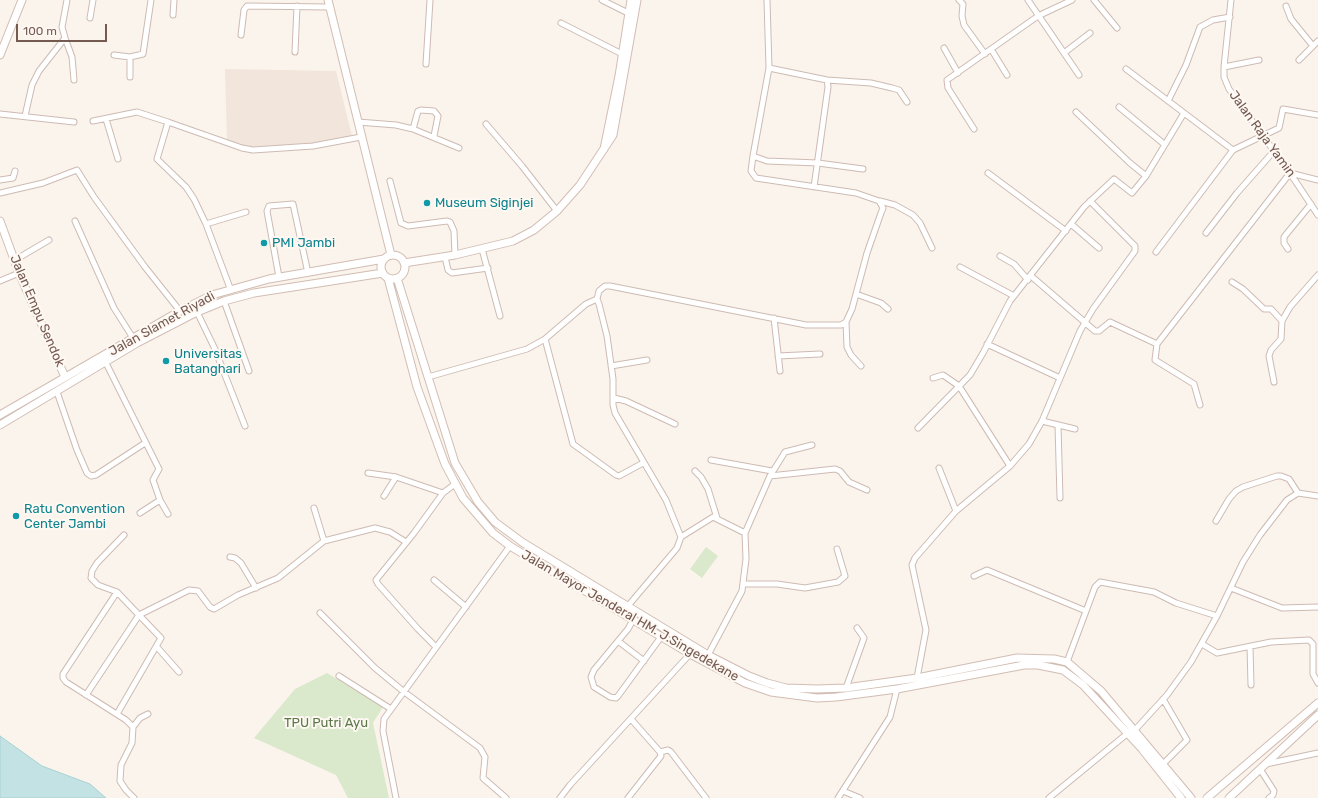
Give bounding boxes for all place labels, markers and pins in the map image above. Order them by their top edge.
place label: Museum Siginjei [435,195,533,211]
marker: Museum Siginjei [422,198,432,208]
place label: PMI Jambi [272,235,335,251]
marker: PMI Jambi [259,238,269,248]
place label: Universitas Batanghari [174,346,242,377]
marker: Universitas Batanghari [161,356,171,366]
place label: Ratu Convention Center Jambi [24,501,125,532]
marker: Ratu Convention Center Jambi [11,511,21,521]

